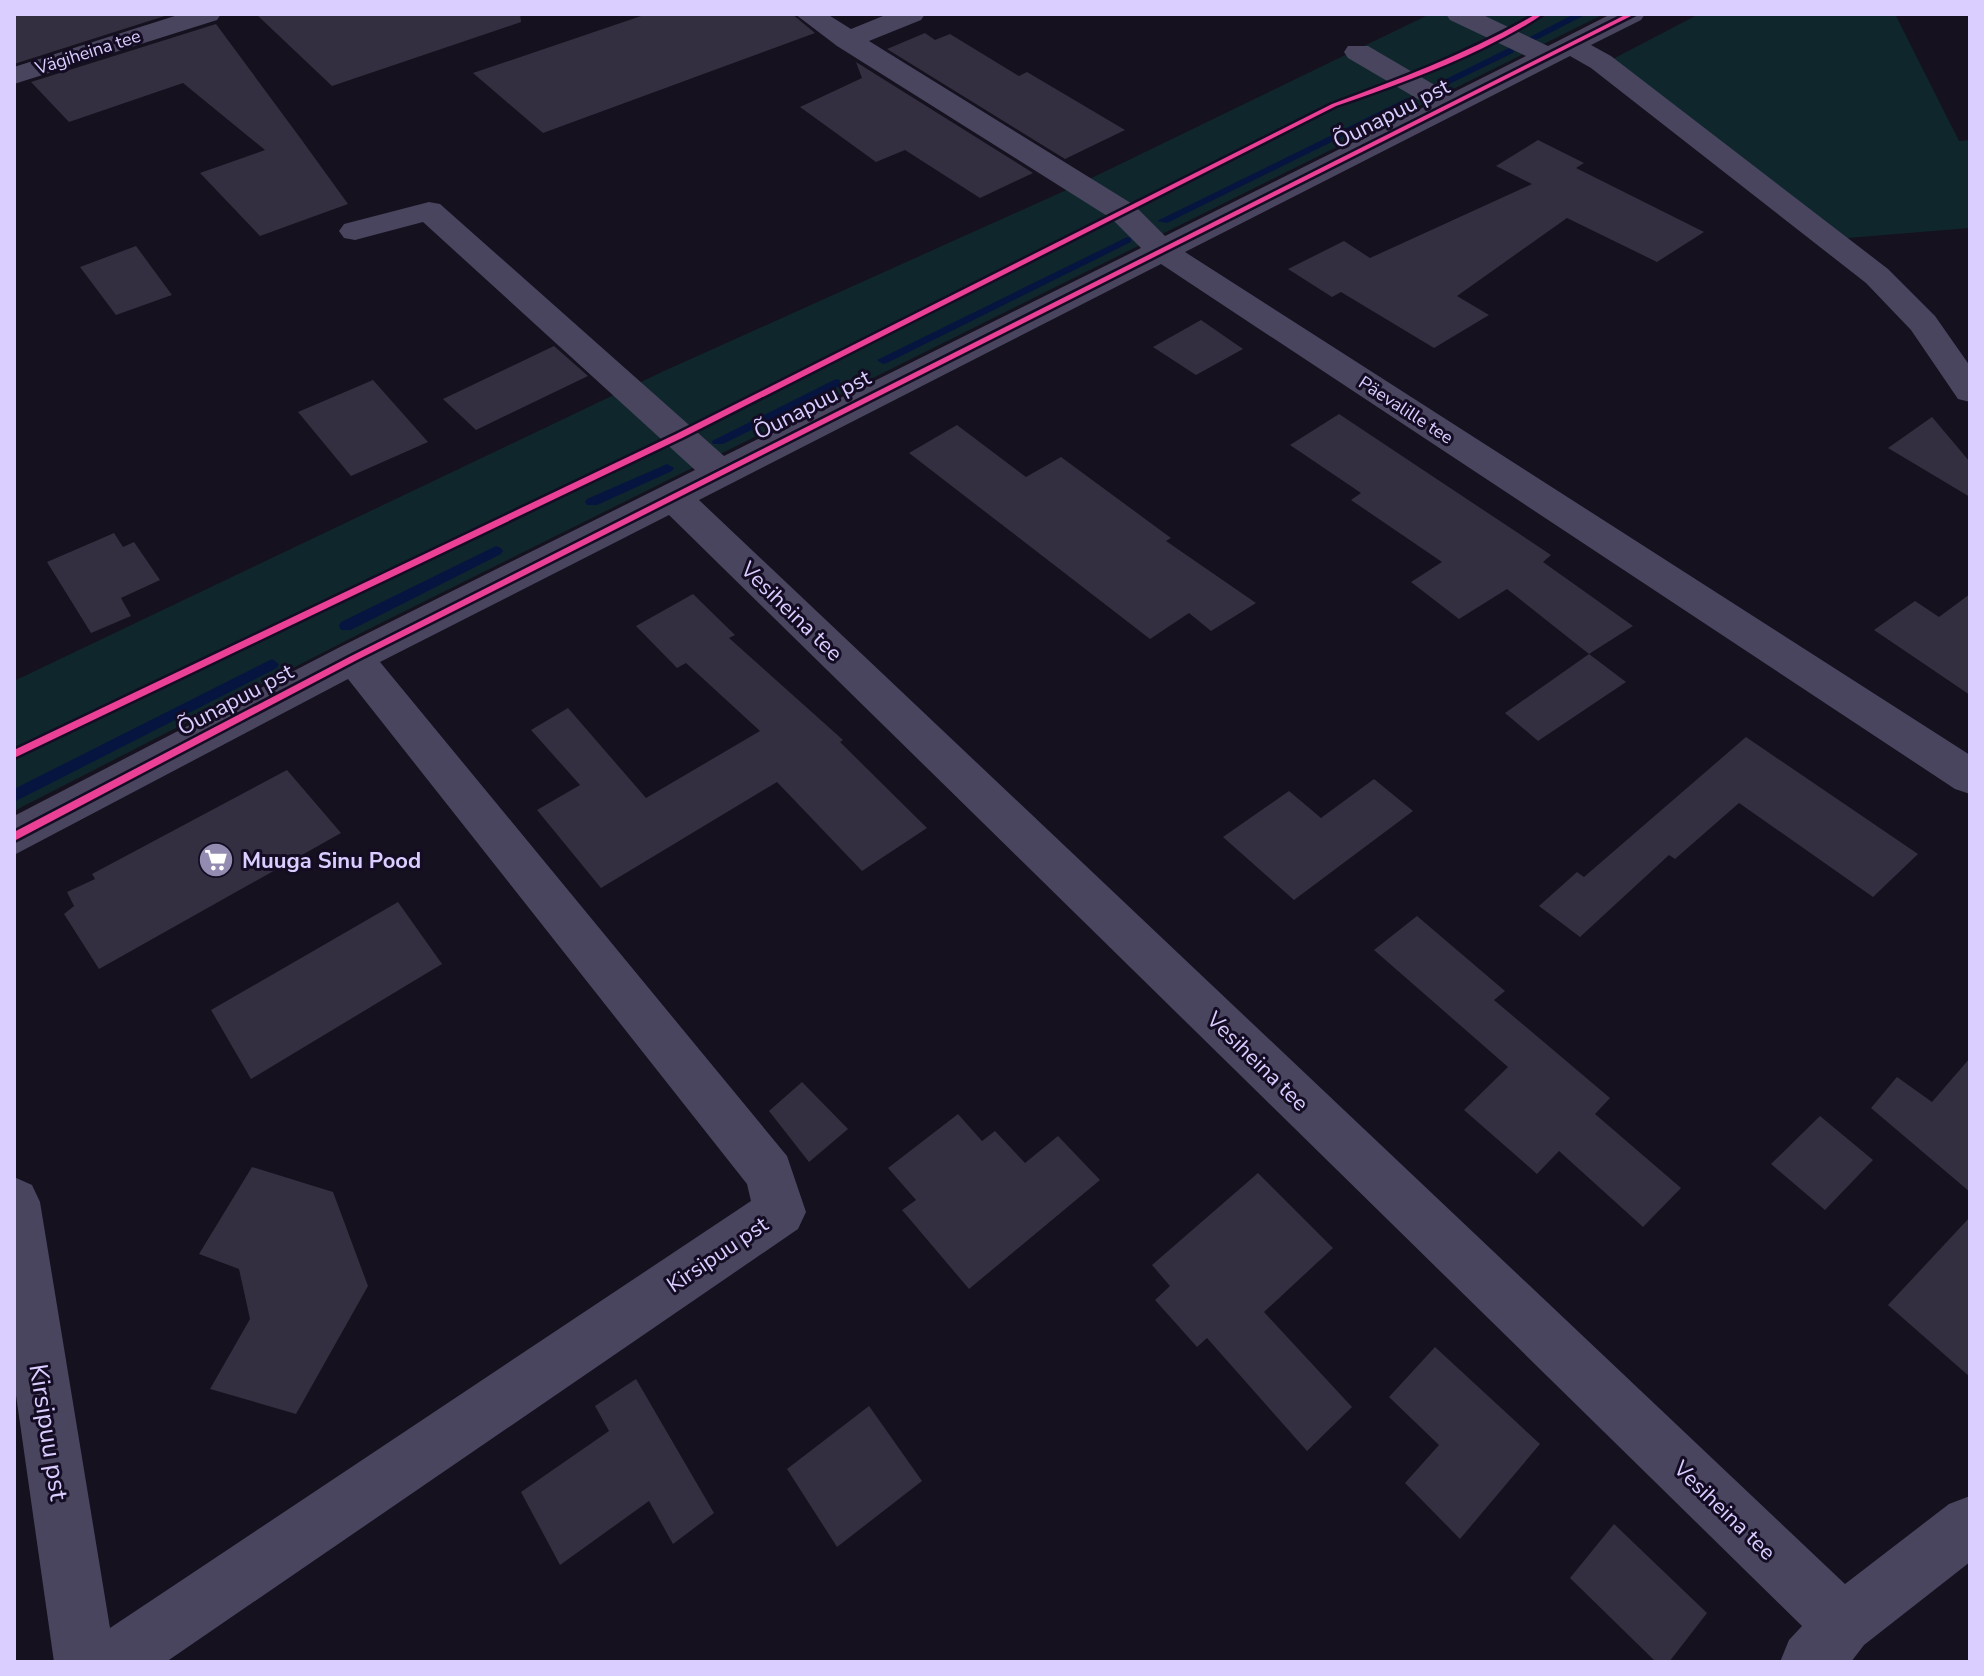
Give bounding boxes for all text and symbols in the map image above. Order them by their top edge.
street label: Vägiheina tee [31,24,144,81]
street label: Õunapuu pst [1328,71,1455,156]
street label: Õunapuu pst [749,362,876,447]
street label: Päevalille tee [1354,370,1458,450]
street label: Vesiheina tee [733,555,849,668]
street label: Õunapuu pst [172,657,299,743]
supermarket icon: Muuga Sinu Pood [197,841,235,879]
place label: Muuga Sinu Pood [242,846,421,876]
street label: Vesiheina tee [1199,1005,1315,1118]
street label: Kirsipuu pst [661,1210,774,1300]
street label: Kirsipuu pst [20,1361,77,1504]
street label: Vesiheina tee [1666,1454,1782,1567]

